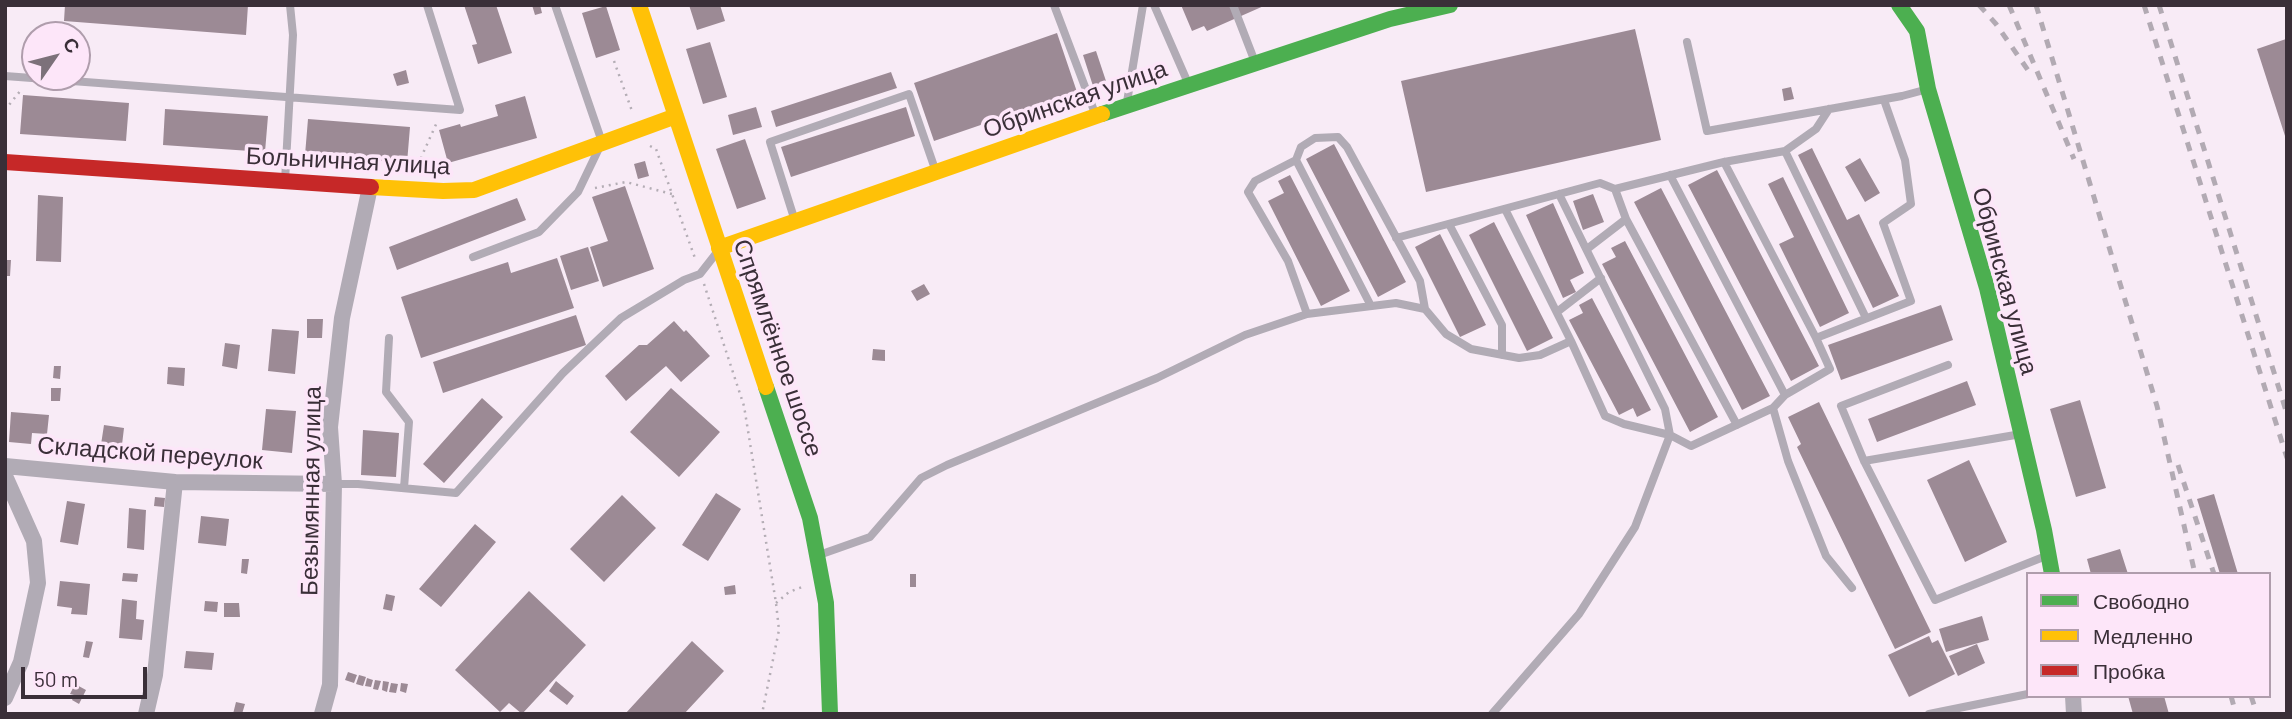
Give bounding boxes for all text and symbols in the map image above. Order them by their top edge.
north arrow [21,21,91,91]
text: С [59,33,85,57]
street label: Обринская улица [979,54,1171,144]
street label: Больничная улица [245,141,451,181]
street label: Обринская улица [1966,184,2044,378]
street label: Спрямлённое шоссе [727,235,829,461]
street label: Безымянная улица [295,386,327,596]
street label: Складской переулок [36,431,264,475]
legend [2026,572,2271,698]
text: Свободно [2093,588,2190,613]
text: Медленно [2093,623,2193,648]
scale bar [24,652,150,696]
text: Пробка [2093,658,2165,683]
text: 50 m [34,666,78,691]

